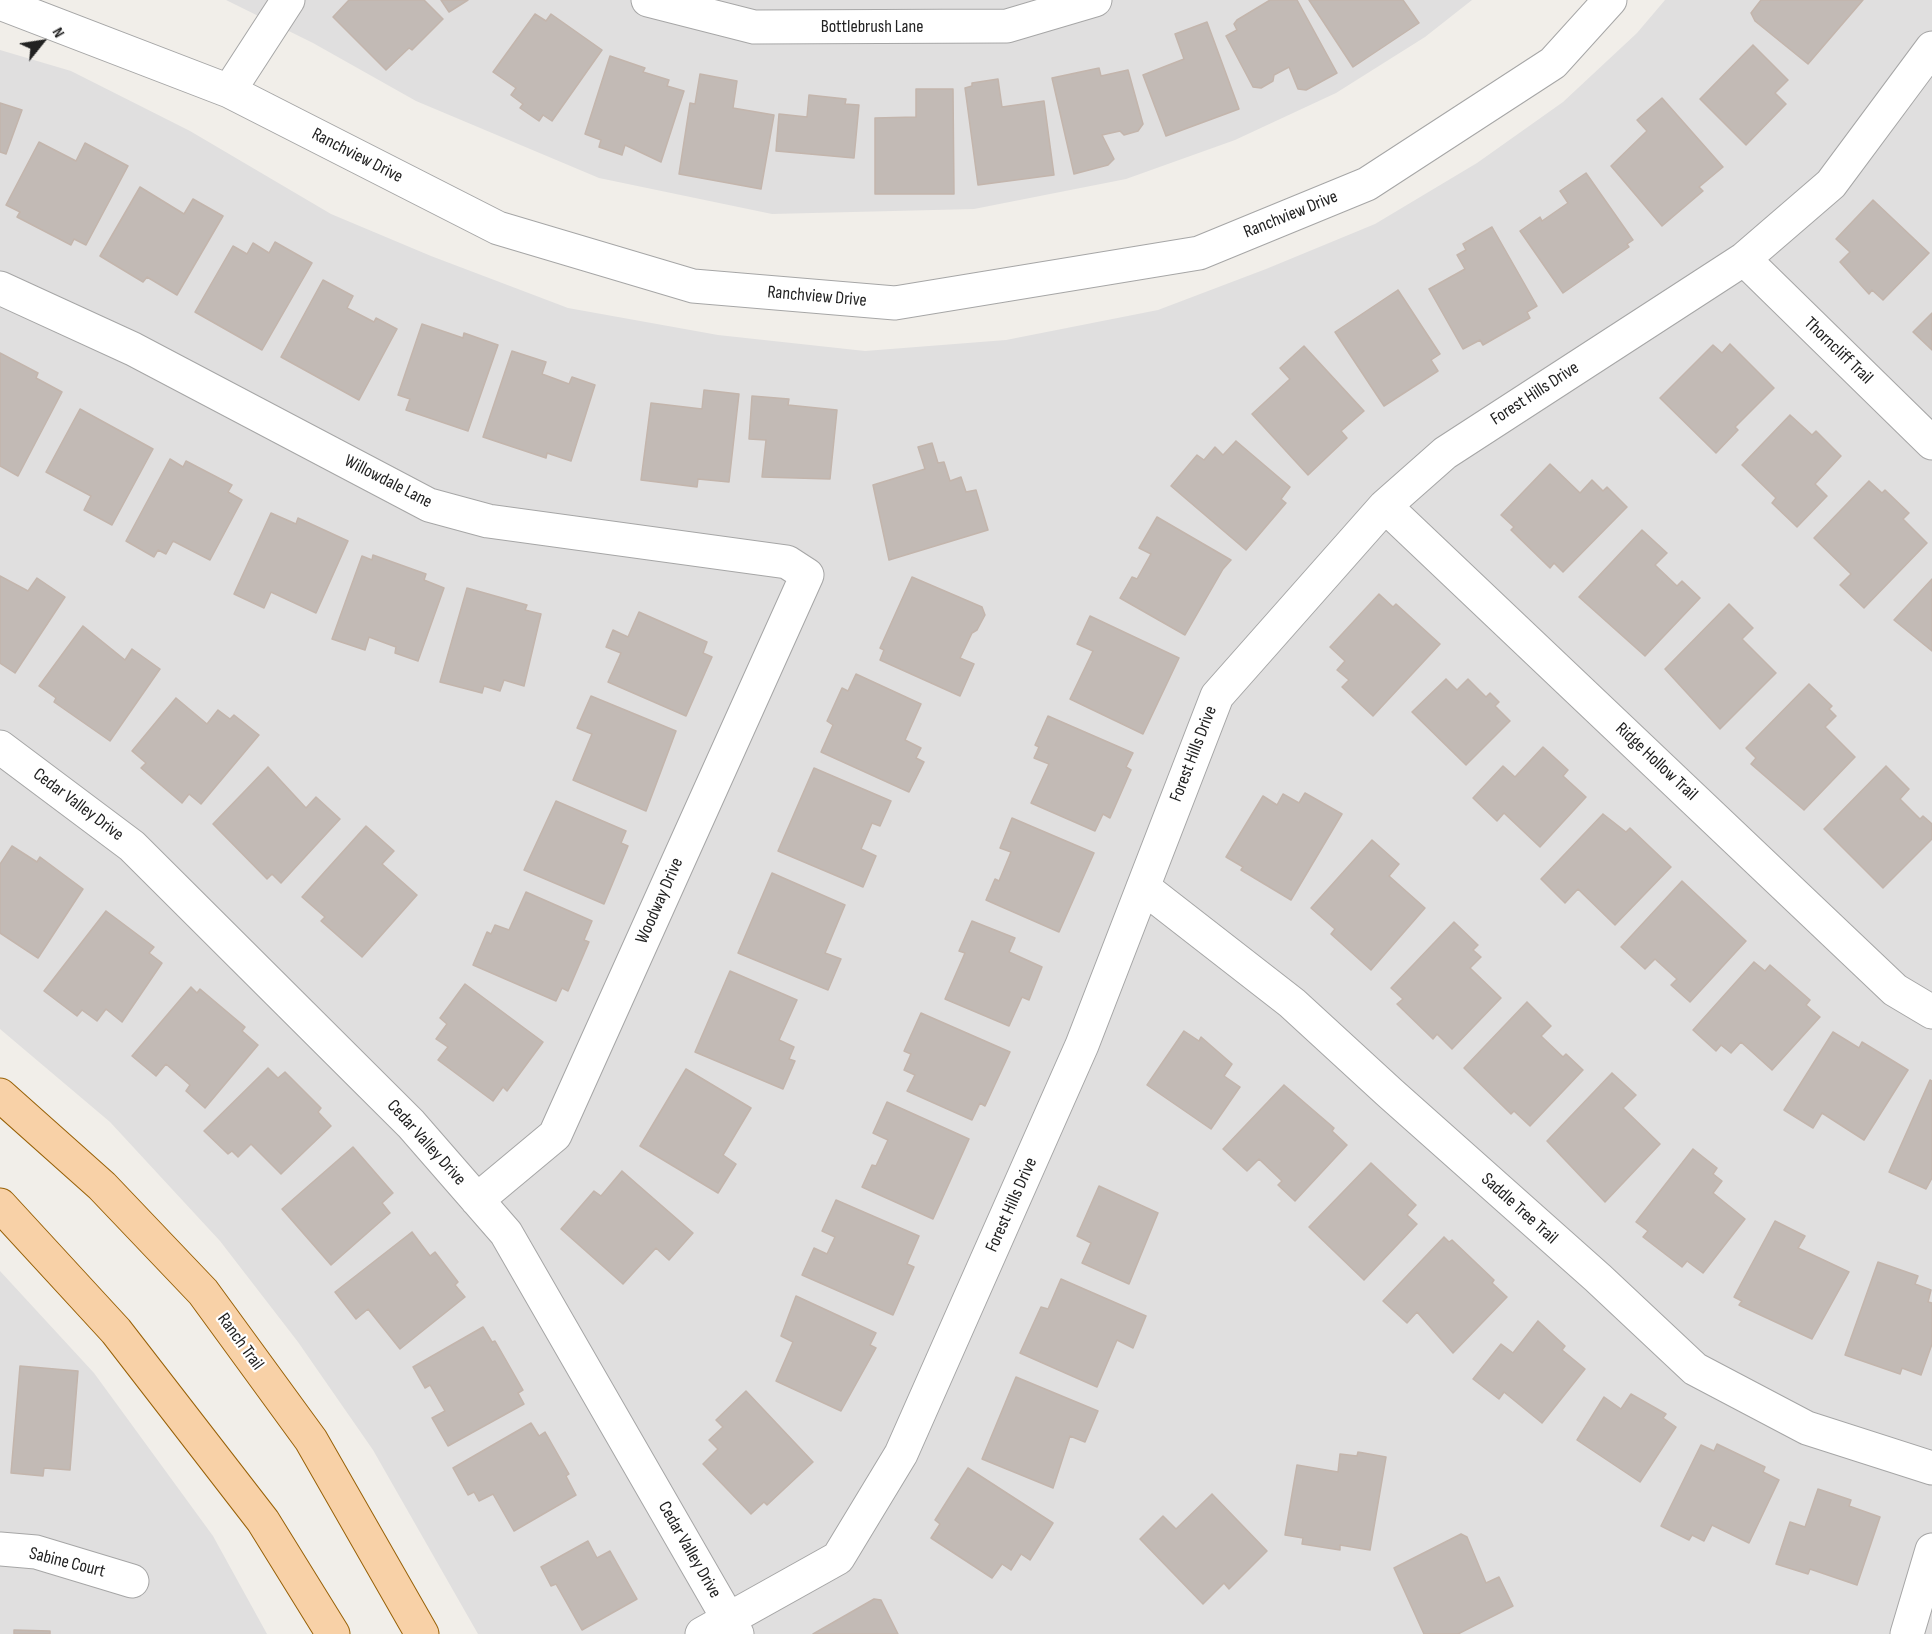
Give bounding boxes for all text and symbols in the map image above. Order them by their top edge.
north arrow [12,12,72,72]
street label: Bottlebrush Lane [821,16,923,38]
text: N [48,24,68,41]
street label: Ranchview Drive [308,124,406,188]
street label: Ranchview Drive [1241,186,1341,244]
street label: Ranchview Drive [767,282,867,312]
street label: Thorncliff Trail [1799,313,1877,389]
street label: Forest Hills Drive [1487,357,1583,431]
street label: Willowdale Lane [341,451,435,513]
street label: Forest Hills Drive [1166,703,1222,805]
street label: Ridge Hollow Trail [1610,718,1702,806]
street label: Cedar Valley Drive [28,764,128,846]
street label: Woodway Drive [631,855,689,947]
street label: Cedar Valley Drive [382,1096,470,1190]
street label: Forest Hills Drive [982,1155,1042,1255]
street label: Saddle Tree Trail [1476,1169,1562,1249]
street label: Ranch Trail [212,1309,268,1375]
street label: Cedar Valley Drive [653,1498,725,1602]
street label: Sabine Court [27,1543,107,1583]

